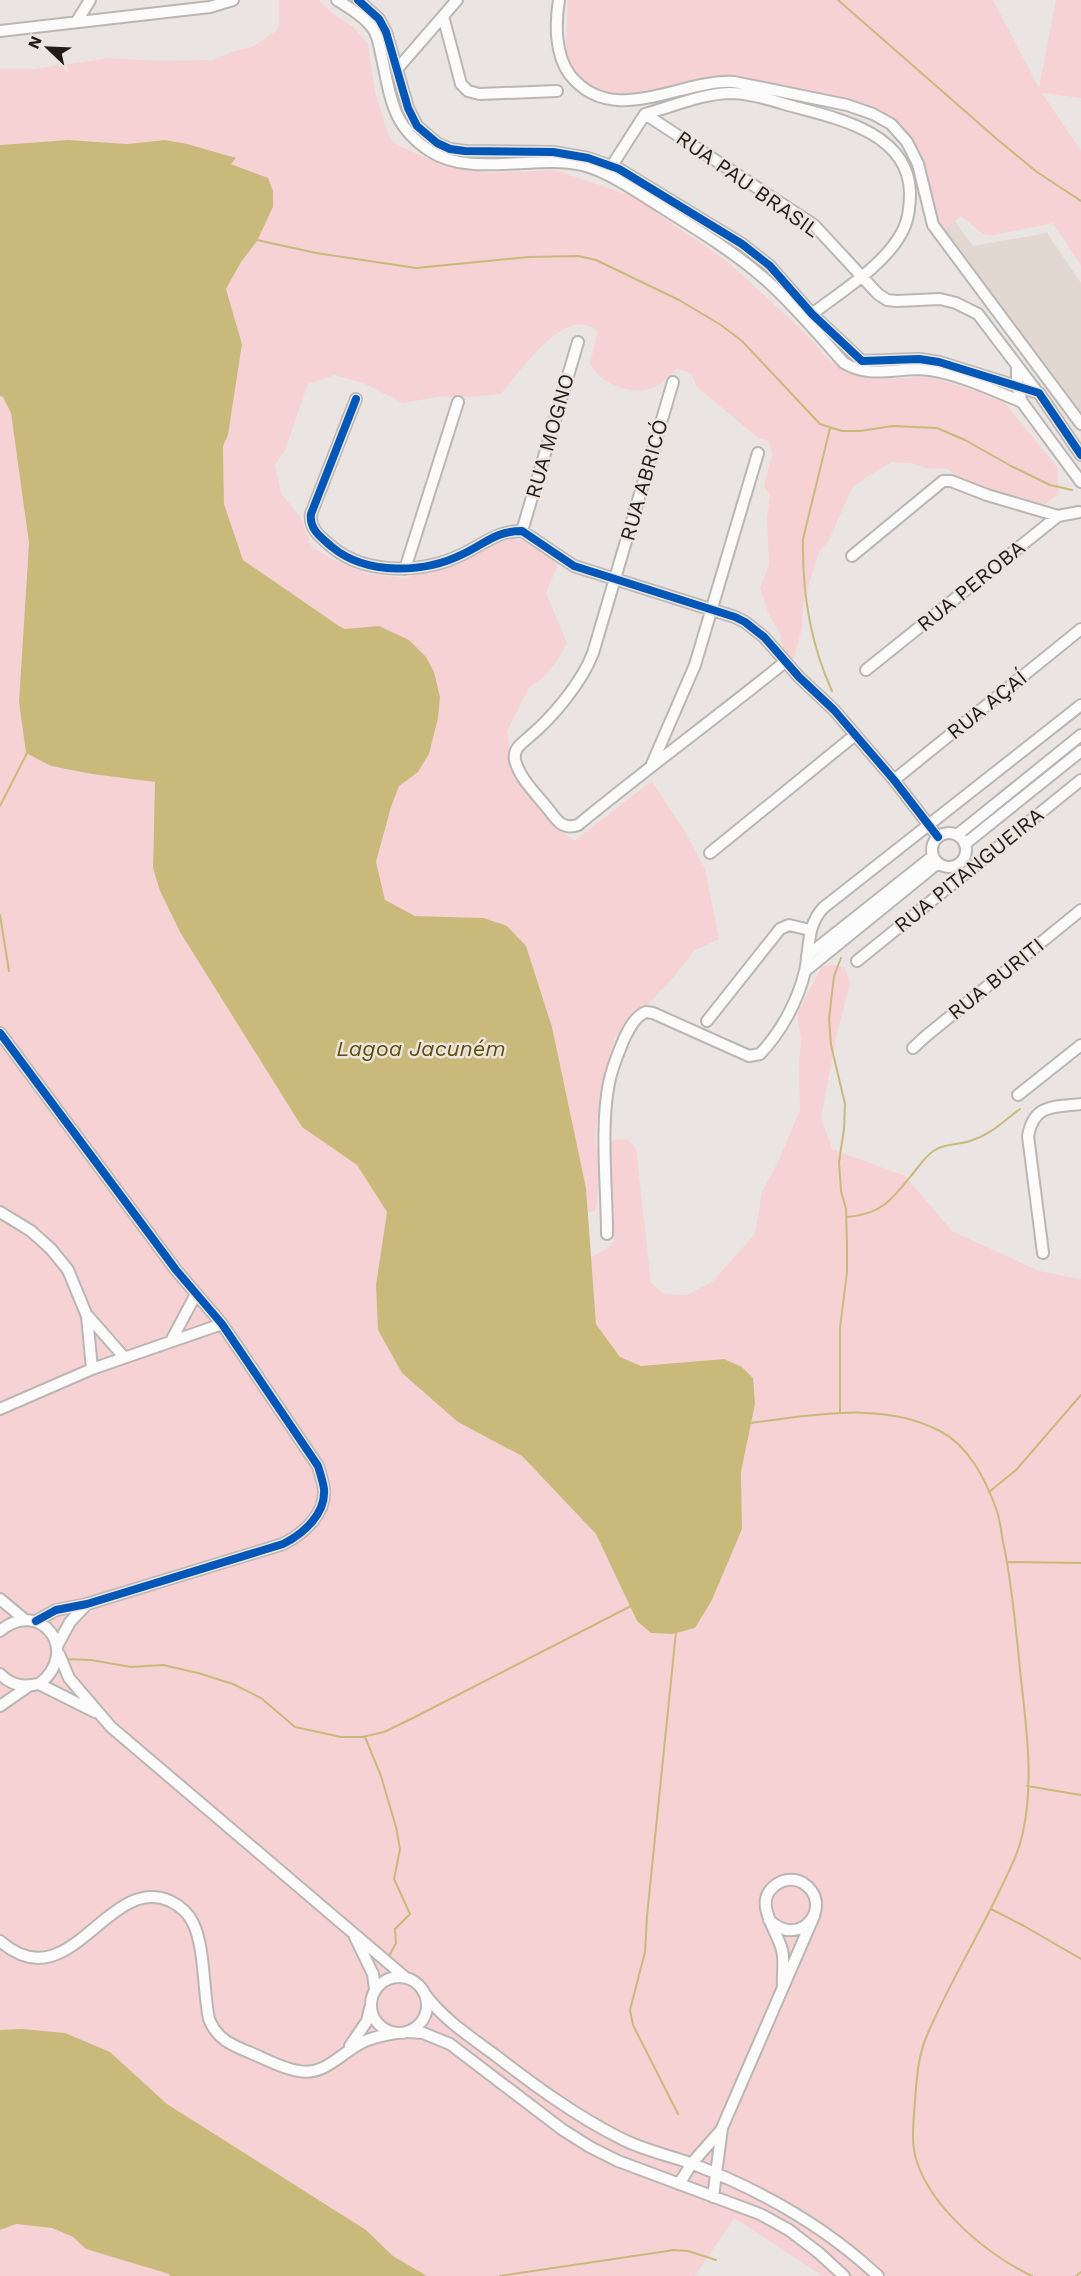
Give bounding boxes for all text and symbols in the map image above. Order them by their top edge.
north arrow [18,18,78,78]
text: N [24,33,46,52]
street label: RUA PAU BRASIL [672,125,825,242]
street label: RUA MOGNO [520,371,579,501]
street label: RUA ABRICÓ [614,416,673,544]
street label: RUA PEROBA [912,534,1030,637]
street label: RUA AÇAÍ [942,665,1032,744]
street label: RUA PITANGUEIRA [889,802,1049,938]
street label: RUA BURITI [943,932,1049,1025]
water label: Lagoa Jacuném [336,1036,506,1061]

